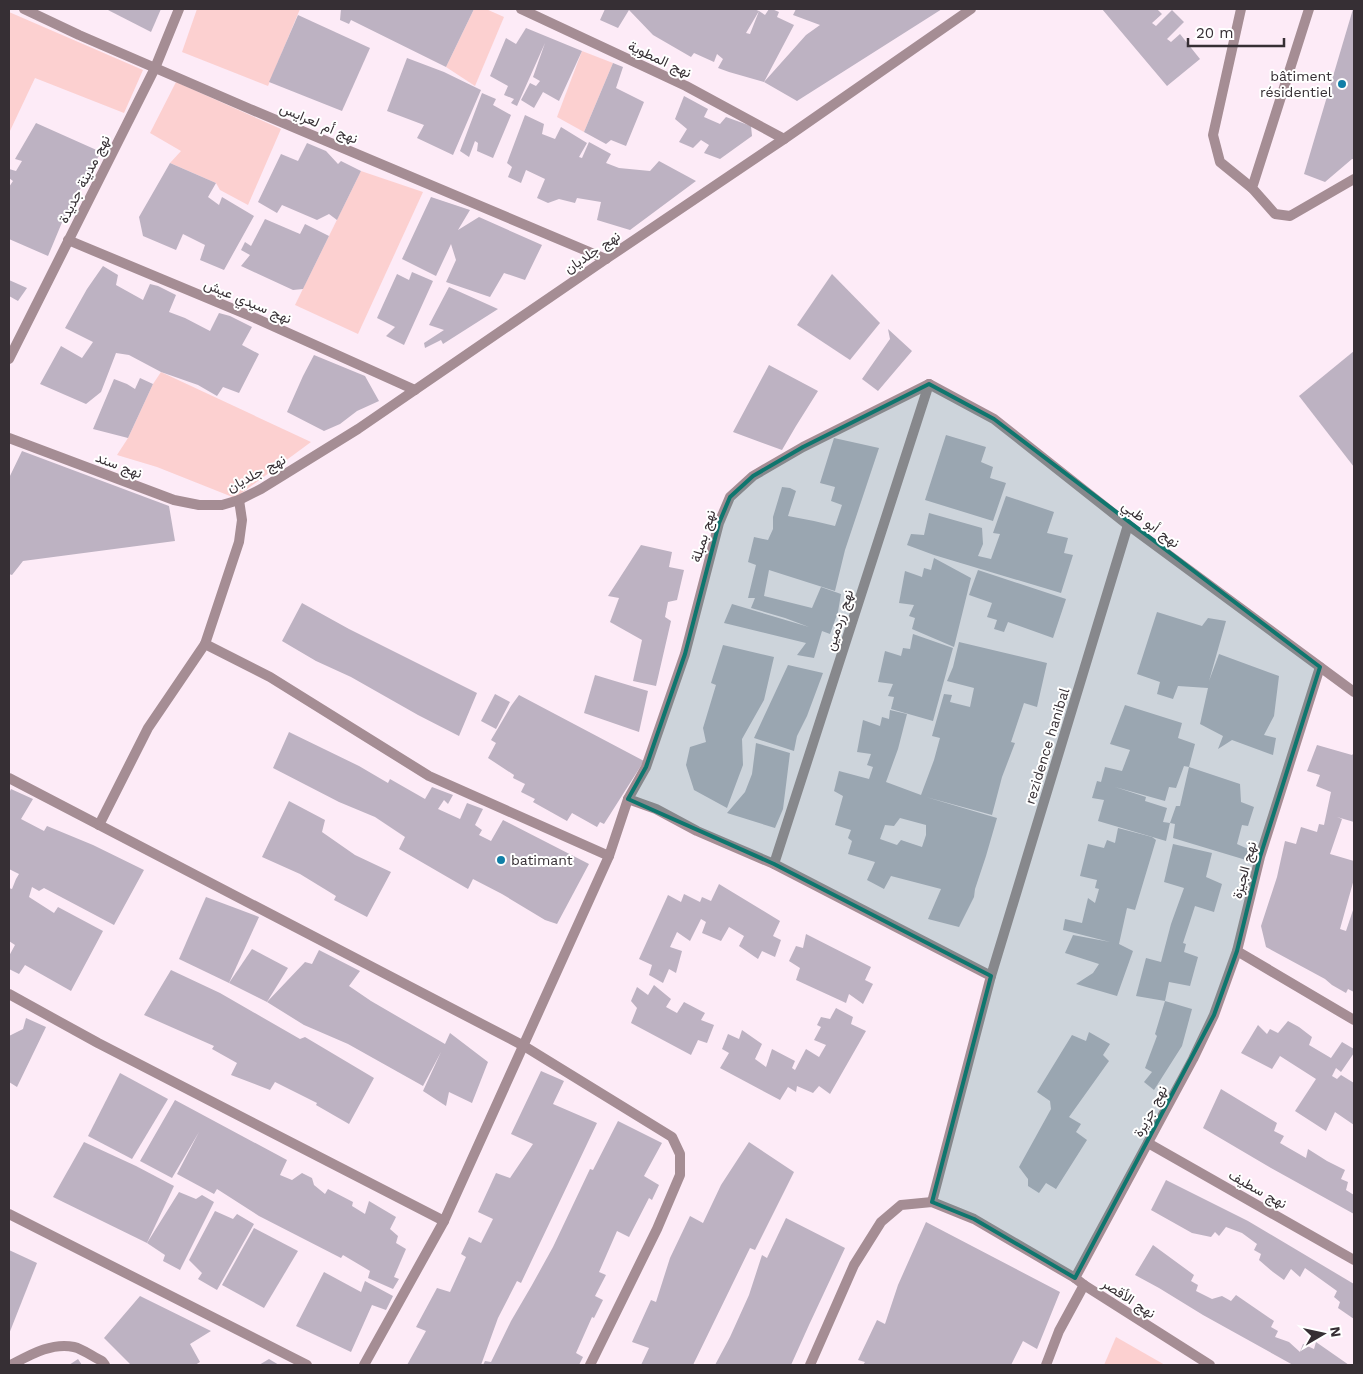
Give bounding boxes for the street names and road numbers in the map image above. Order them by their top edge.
street label: نهج المطوية [625,37,694,83]
street label: نهج أم لعرايس [276,99,360,149]
street label: نهج مدينة جديدة [55,132,116,227]
street label: نهج جلديان [561,227,625,279]
street label: نهج سيدي عيش [200,275,294,330]
street label: نهج سند [92,449,145,484]
street label: نهج جلديان [224,451,289,498]
street label: نهج أبو ظبي [1117,497,1183,554]
street label: نهج بمبلة [687,508,721,565]
street label: نهج زردمين [822,587,859,654]
street label: rezidence hanibal [1022,685,1073,806]
street label: نهج الجيزة [1229,840,1262,901]
street label: نهج جزيرة [1130,1083,1173,1141]
street label: نهج سطيف [1225,1167,1290,1214]
street label: نهج الأقصر [1097,1274,1159,1324]

